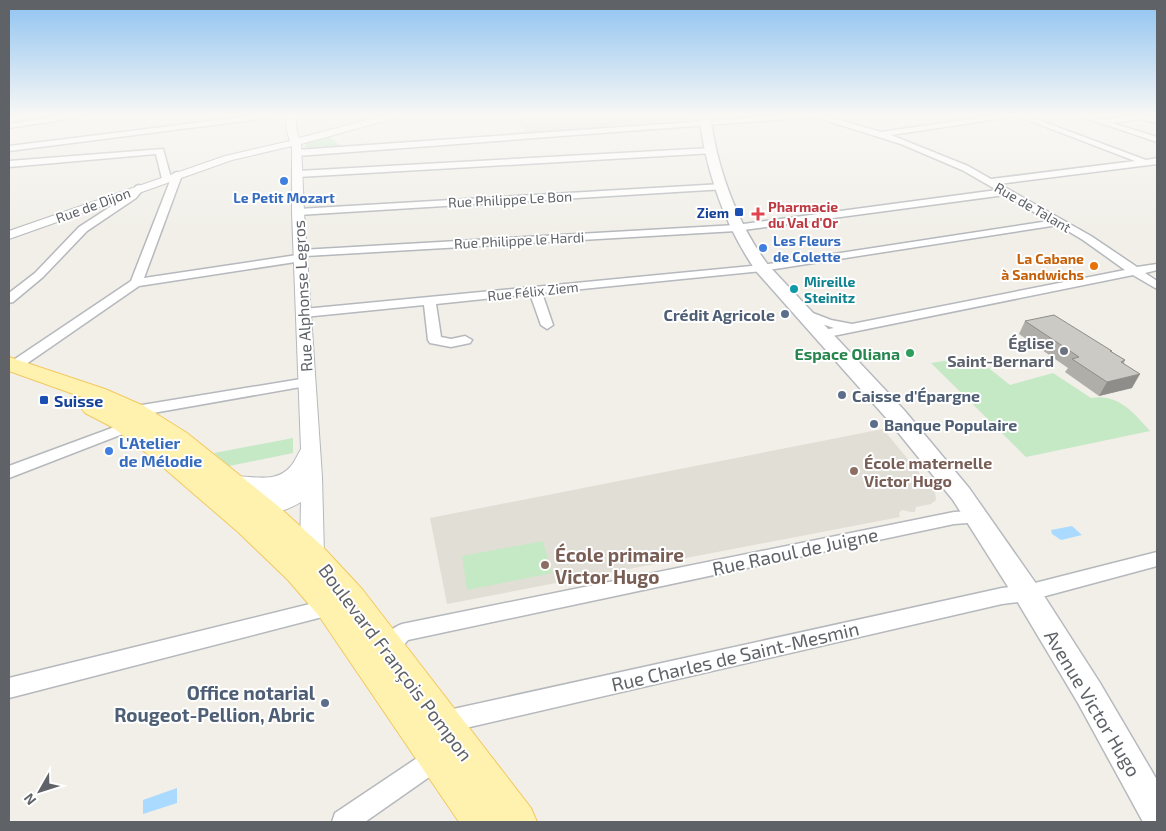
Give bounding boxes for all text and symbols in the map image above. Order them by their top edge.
marker: Le Petit Mozart [278,175,290,187]
street label: Rue de Talant [992,178,1074,236]
street label: Rue de Dijon [53,184,133,226]
street label: Rue Philippe Le Bon [448,187,572,211]
place label: Le Petit Mozart [233,189,335,206]
place label: Pharmacie du Val d'Or [768,198,838,231]
place label: Ziem [697,204,729,221]
marker: Ziem [733,206,745,218]
marker: Pharmacie du Val d'Or [752,208,764,220]
street label: Rue Alphonse Legros [289,220,315,372]
street label: Rue Philippe le Hardi [453,228,585,252]
place label: Les Fleurs de Colette [773,232,841,265]
marker: Les Fleurs de Colette [757,242,769,254]
place label: La Cabane à Sandwichs [1001,250,1084,283]
marker: La Cabane à Sandwichs [1088,260,1100,272]
place label: Mireille Steinitz [804,273,855,306]
street label: Rue Félix Ziem [487,278,579,304]
marker: Mireille Steinitz [788,283,800,295]
place label: Crédit Agricole [664,305,775,324]
marker: Crédit Agricole [779,308,791,320]
place label: Église Saint-Bernard [947,333,1054,370]
place label: Espace Oliana [794,344,900,363]
marker: Église Saint-Bernard [1058,345,1070,357]
marker: Espace Oliana [904,347,916,359]
place label: Caisse d'Épargne [852,386,980,405]
marker: Caisse d'Épargne [836,389,848,401]
place label: Suisse [54,391,103,410]
marker: Suisse [38,394,50,406]
place label: Banque Populaire [884,415,1017,434]
marker: Banque Populaire [868,418,880,430]
place label: L'Atelier de Mélodie [119,433,202,470]
marker: L'Atelier de Mélodie [103,445,115,457]
place label: École maternelle Victor Hugo [864,453,992,490]
marker: École maternelle Victor Hugo [848,465,860,477]
street label: Rue Raoul de Juigne [710,522,880,580]
place label: École primaire Victor Hugo [555,542,684,588]
street label: Boulevard François Pompon [313,559,478,766]
marker: École primaire Victor Hugo [539,559,551,571]
street label: Rue Charles de Saint-Mesmin [609,616,861,696]
street label: Avenue Victor Hugo [1040,625,1146,781]
place label: Office notarial Rougeot-Pellion, Abric [114,681,316,726]
marker: Office notarial Rougeot-Pellion, Abric [319,697,331,709]
north arrow [15,766,65,816]
text: N [20,790,39,809]

